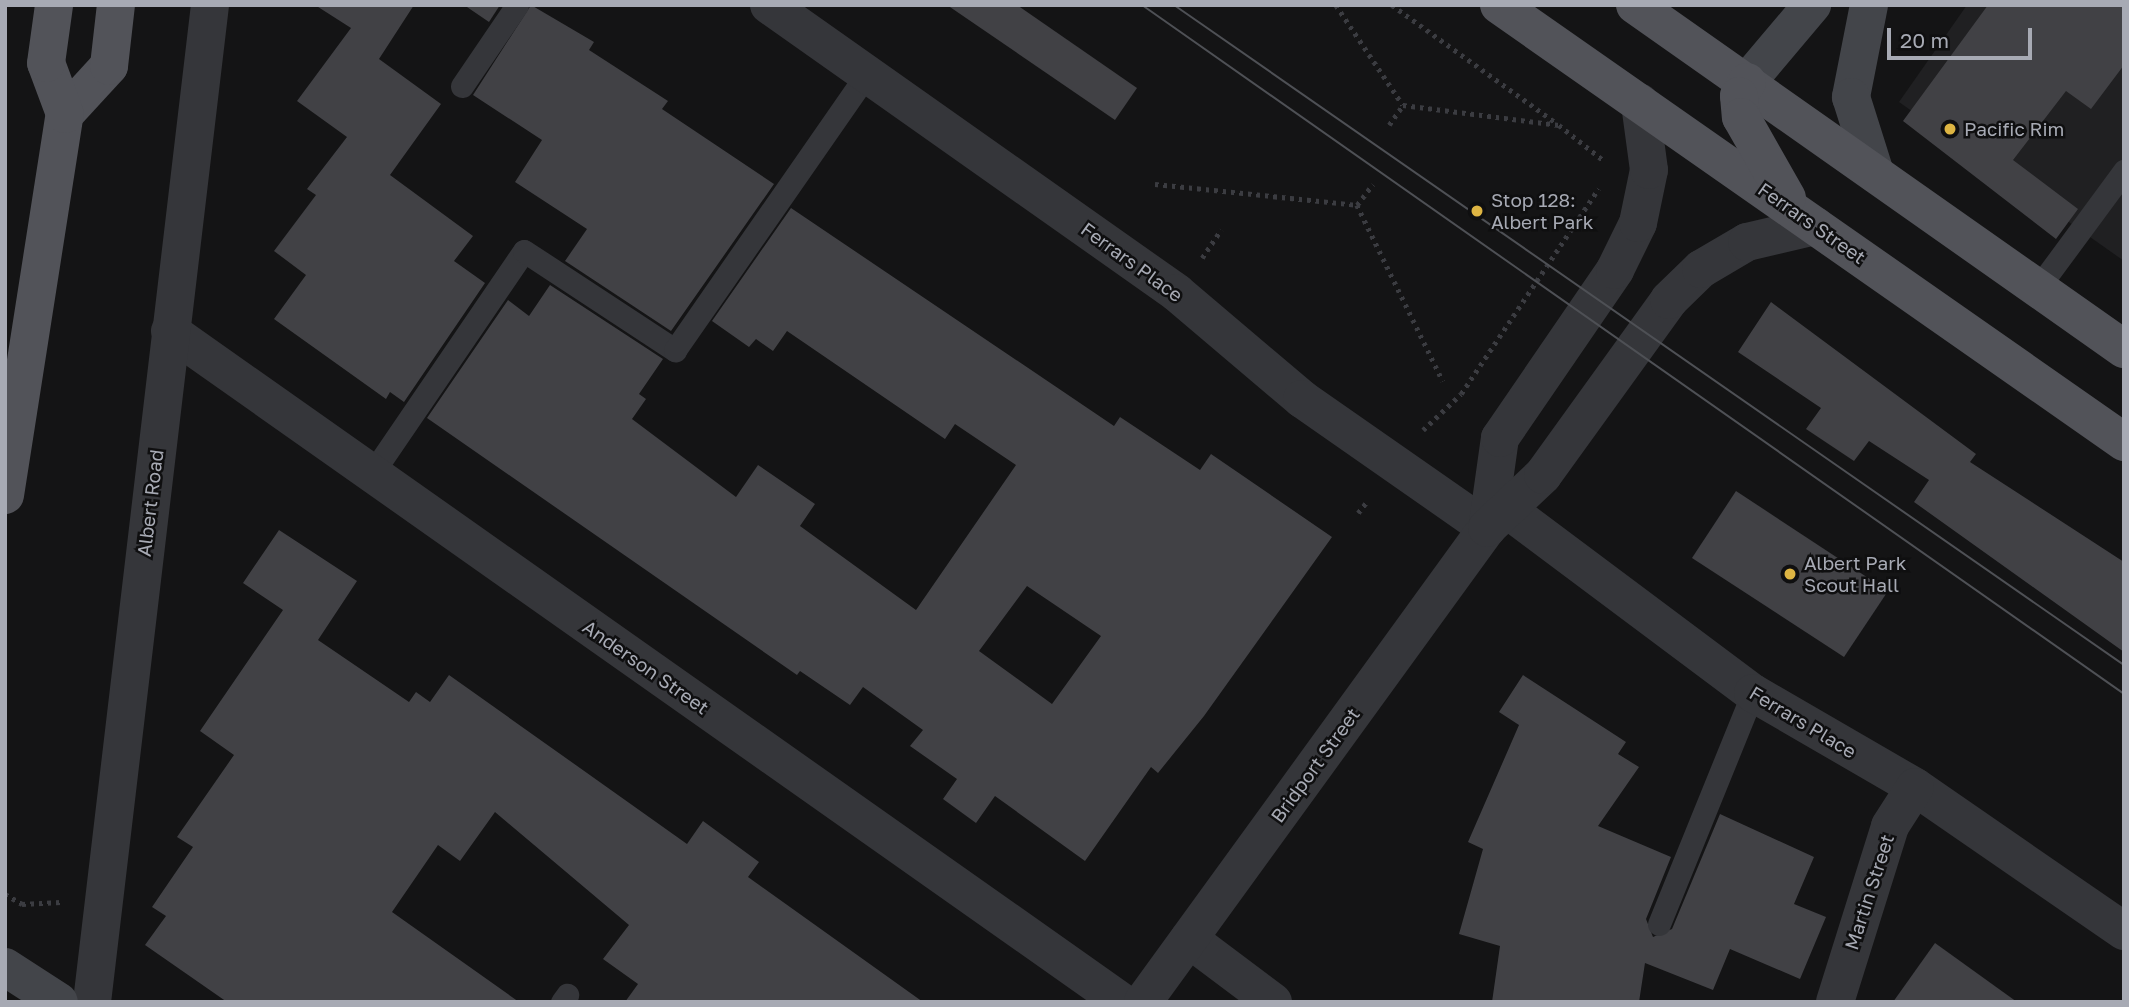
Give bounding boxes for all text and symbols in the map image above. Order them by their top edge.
scale bar [1891,14,2036,58]
text: 20 m [1900,27,1949,53]
place label: Pacific Rim [1964,118,2064,140]
marker: Pacific Rim [1942,121,1958,137]
street label: Ferrars Street [1754,178,1870,268]
place label: Stop 128: Albert Park [1491,189,1593,233]
marker: Stop 128: Albert Park [1469,203,1485,219]
street label: Ferrars Place [1077,217,1187,307]
street label: Albert Road [132,448,168,558]
place label: Albert Park Scout Hall [1804,552,1906,596]
marker: Albert Park Scout Hall [1782,566,1798,582]
street label: Anderson Street [579,615,713,719]
street label: Ferrars Place [1746,681,1860,763]
street label: Bridport Street [1266,703,1364,827]
street label: Martin Street [1840,831,1898,953]

